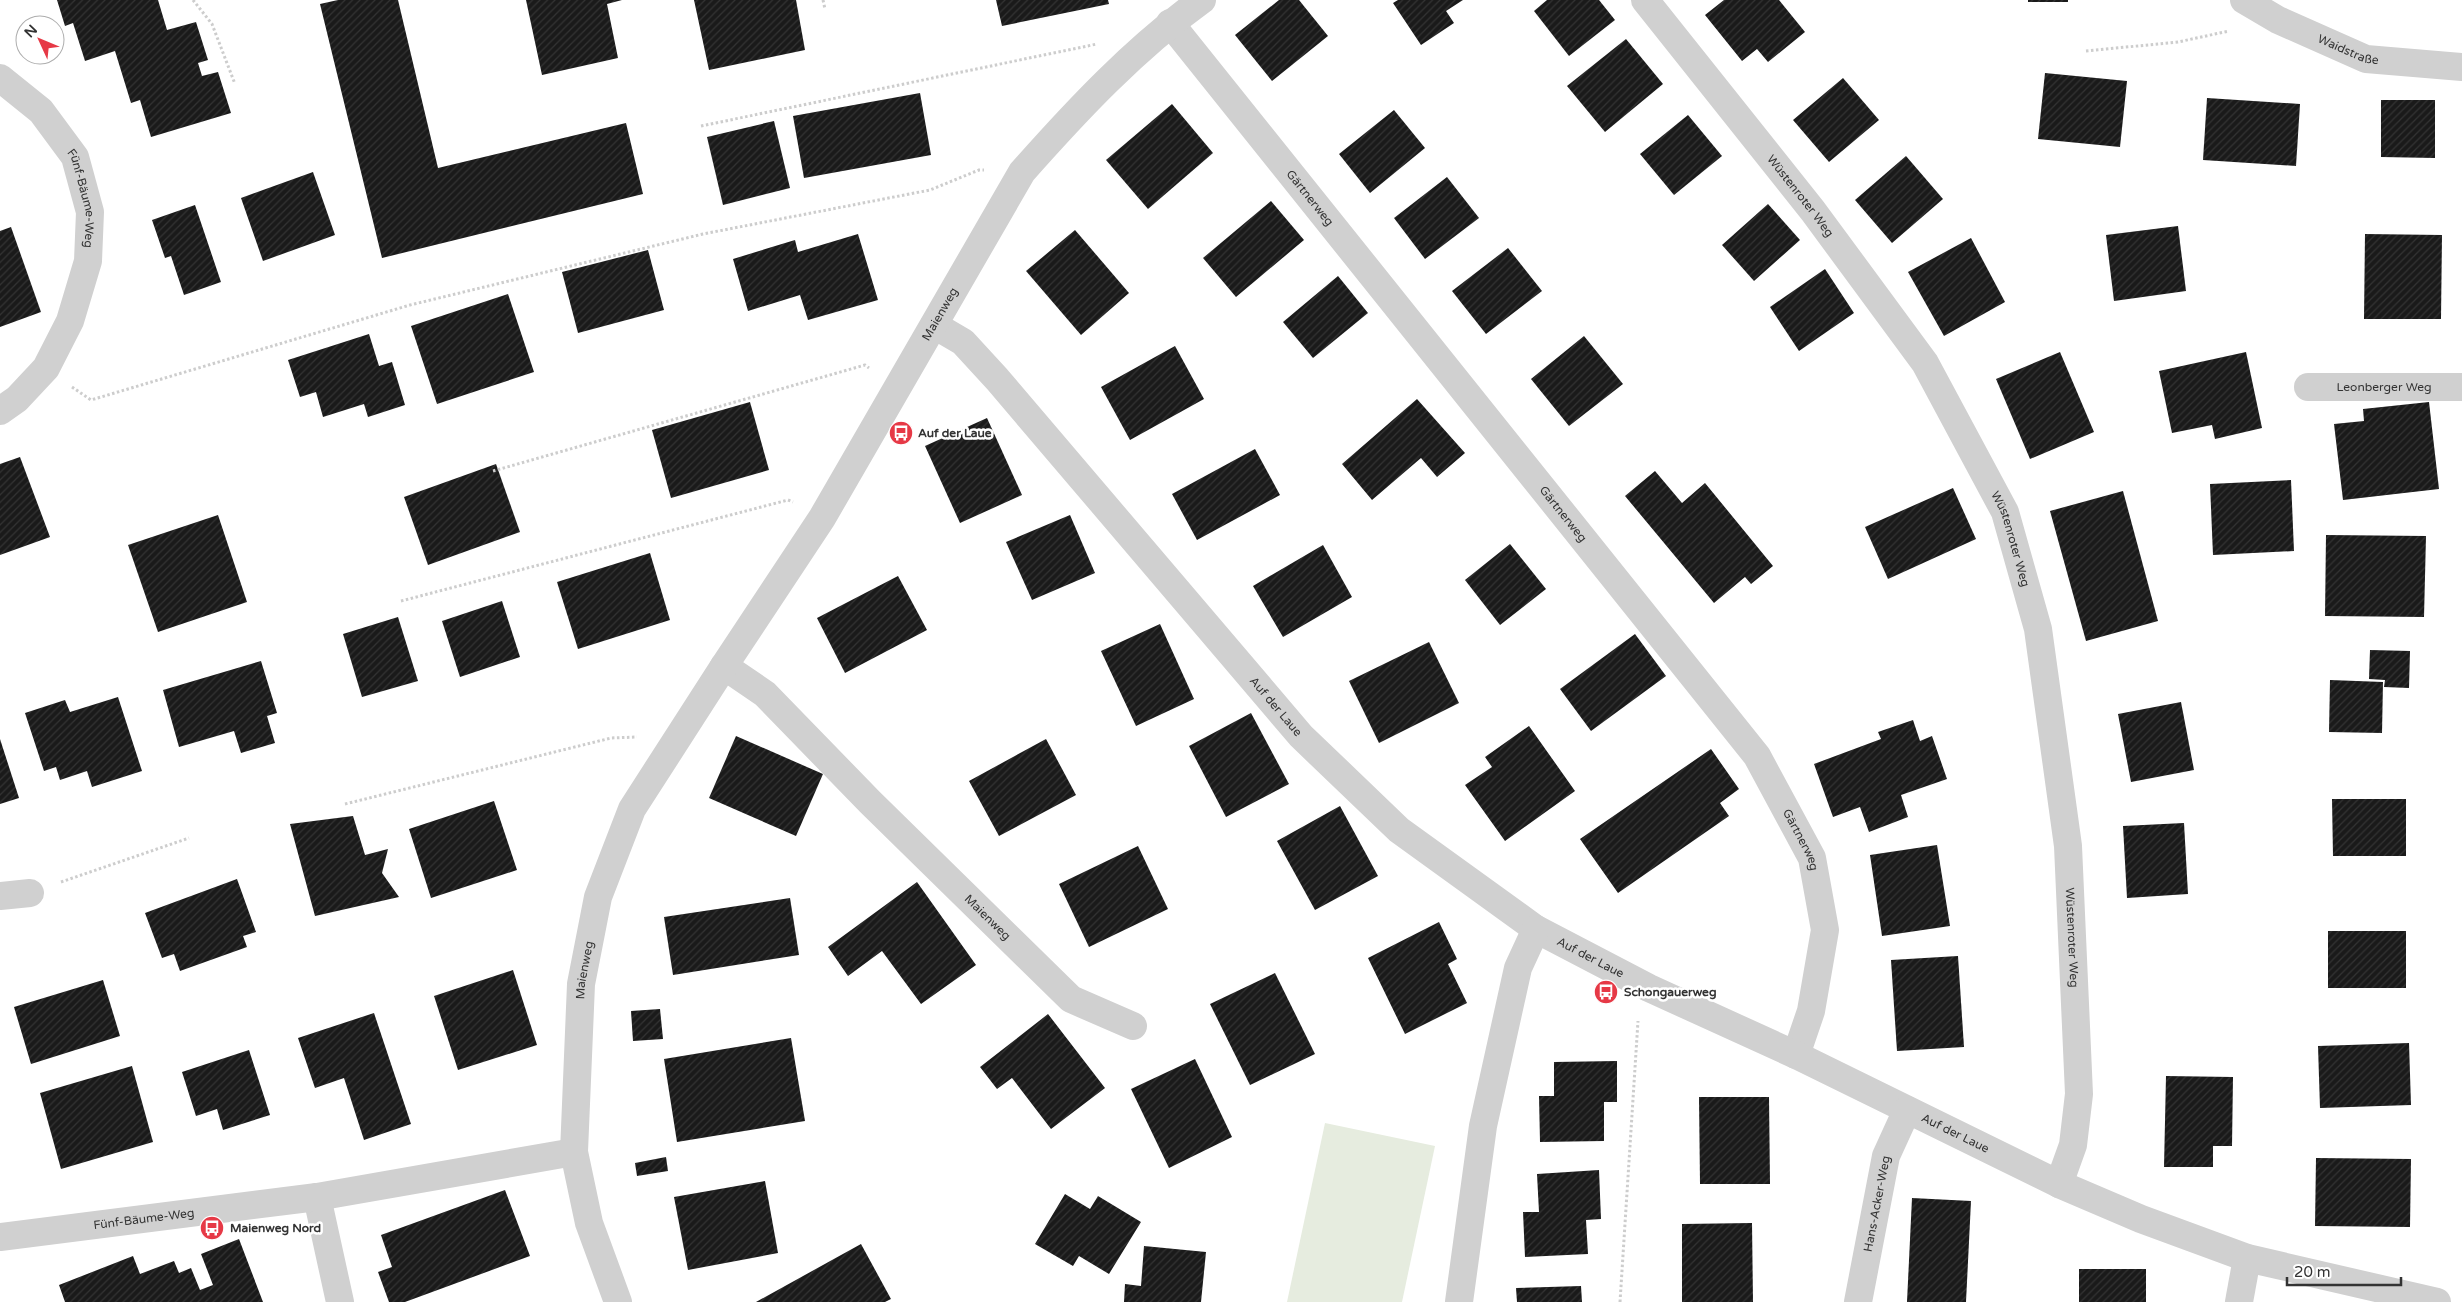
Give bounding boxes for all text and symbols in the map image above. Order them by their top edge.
north arrow [15,15,65,65]
text: N [21,21,41,41]
street label: Waidstraße [2316,32,2379,67]
street label: Fünf-Bäume-Weg [64,146,97,248]
street label: Wüstenroter Weg [1764,152,1837,240]
street label: Gärtnerweg [1283,167,1337,229]
street label: Maienweg [919,285,961,343]
street label: Leonberger Weg [2336,380,2432,394]
bus stop icon: Auf der Laue [888,420,914,446]
place label: Auf der Laue [918,426,992,440]
street label: Gärtnerweg [1537,483,1590,545]
street label: Wüstenroter Weg [1988,489,2033,588]
street label: Auf der Laue [1247,674,1305,739]
street label: Gärtnerweg [1780,806,1821,872]
street label: Wüstenroter Weg [2063,887,2081,988]
street label: Maienweg [962,892,1014,943]
street label: Auf der Laue [1555,934,1627,981]
street label: Maienweg [573,940,596,1000]
bus stop icon: Schongauerweg [1593,979,1619,1005]
place label: Schongauerweg [1624,985,1716,1000]
street label: Auf der Laue [1919,1111,1992,1156]
street label: Hans-Acker-Weg [1861,1155,1893,1253]
street label: Fünf-Bäume-Weg [93,1206,195,1232]
bus stop icon: Maienweg Nord [199,1215,225,1241]
place label: Maienweg Nord [230,1221,321,1236]
scale bar [2287,1254,2401,1286]
text: 20 m [2294,1263,2331,1281]

